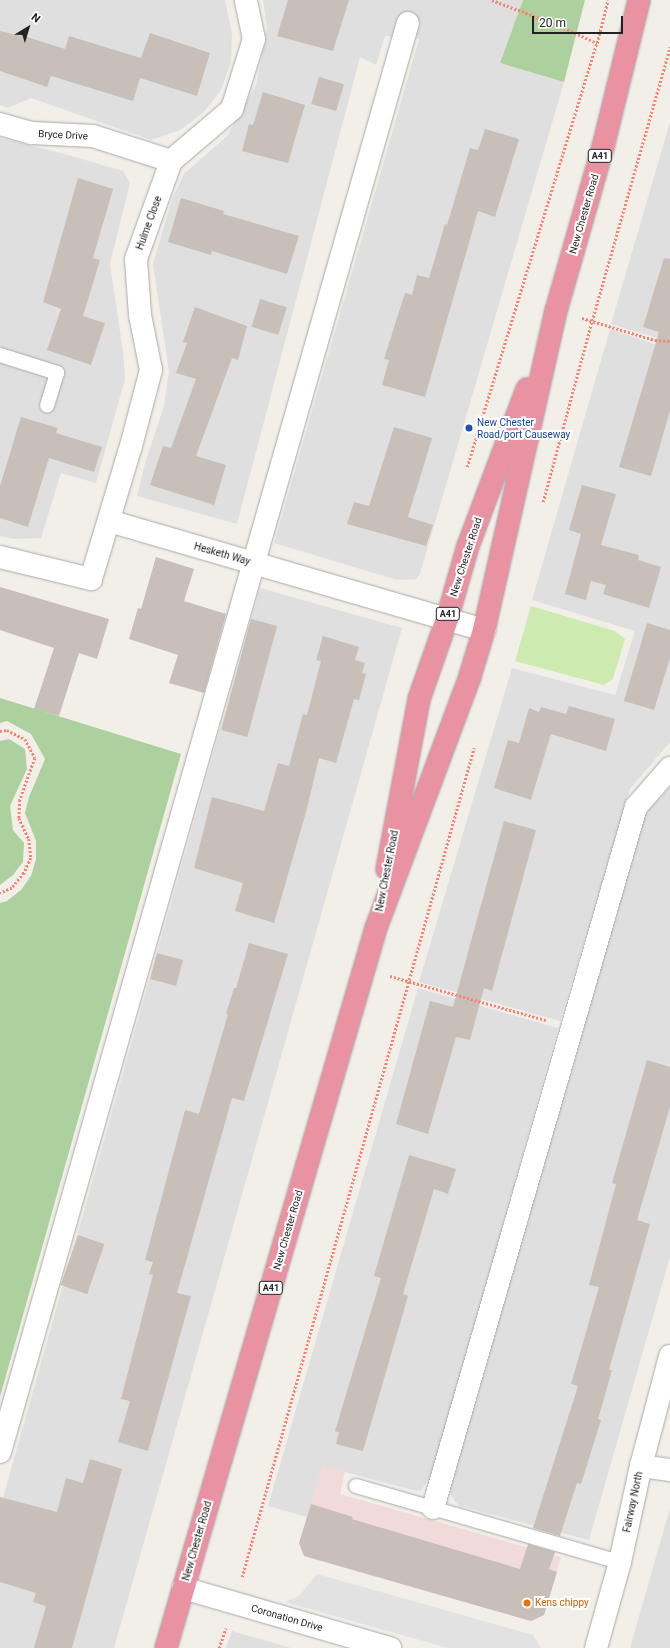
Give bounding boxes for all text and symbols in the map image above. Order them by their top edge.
north arrow [8,8,48,48]
scale bar [534,8,625,34]
text: N [29,11,43,26]
text: 20 m [539,16,566,30]
street label: Bryce Drive [38,128,88,142]
road number: A41 [587,149,613,163]
street label: New Chester Road [567,173,601,255]
street label: Hulme Close [134,194,164,252]
place label: New Chester Road/port Causeway [477,416,570,440]
marker: New Chester Road/port Causeway [464,423,474,433]
street label: New Chester Road [448,516,484,598]
street label: Hesketh Way [192,540,252,568]
road number: A41 [435,607,461,621]
street label: New Chester Road [373,829,401,913]
street label: New Chester Road [271,1189,305,1271]
road number: A41 [258,1281,284,1295]
street label: Fairway North [621,1470,645,1534]
street label: New Chester Road [180,1500,214,1582]
place label: Kens chippy [535,1597,589,1609]
marker: Kens chippy [522,1598,532,1608]
street label: Coronation Drive [250,1602,324,1634]

